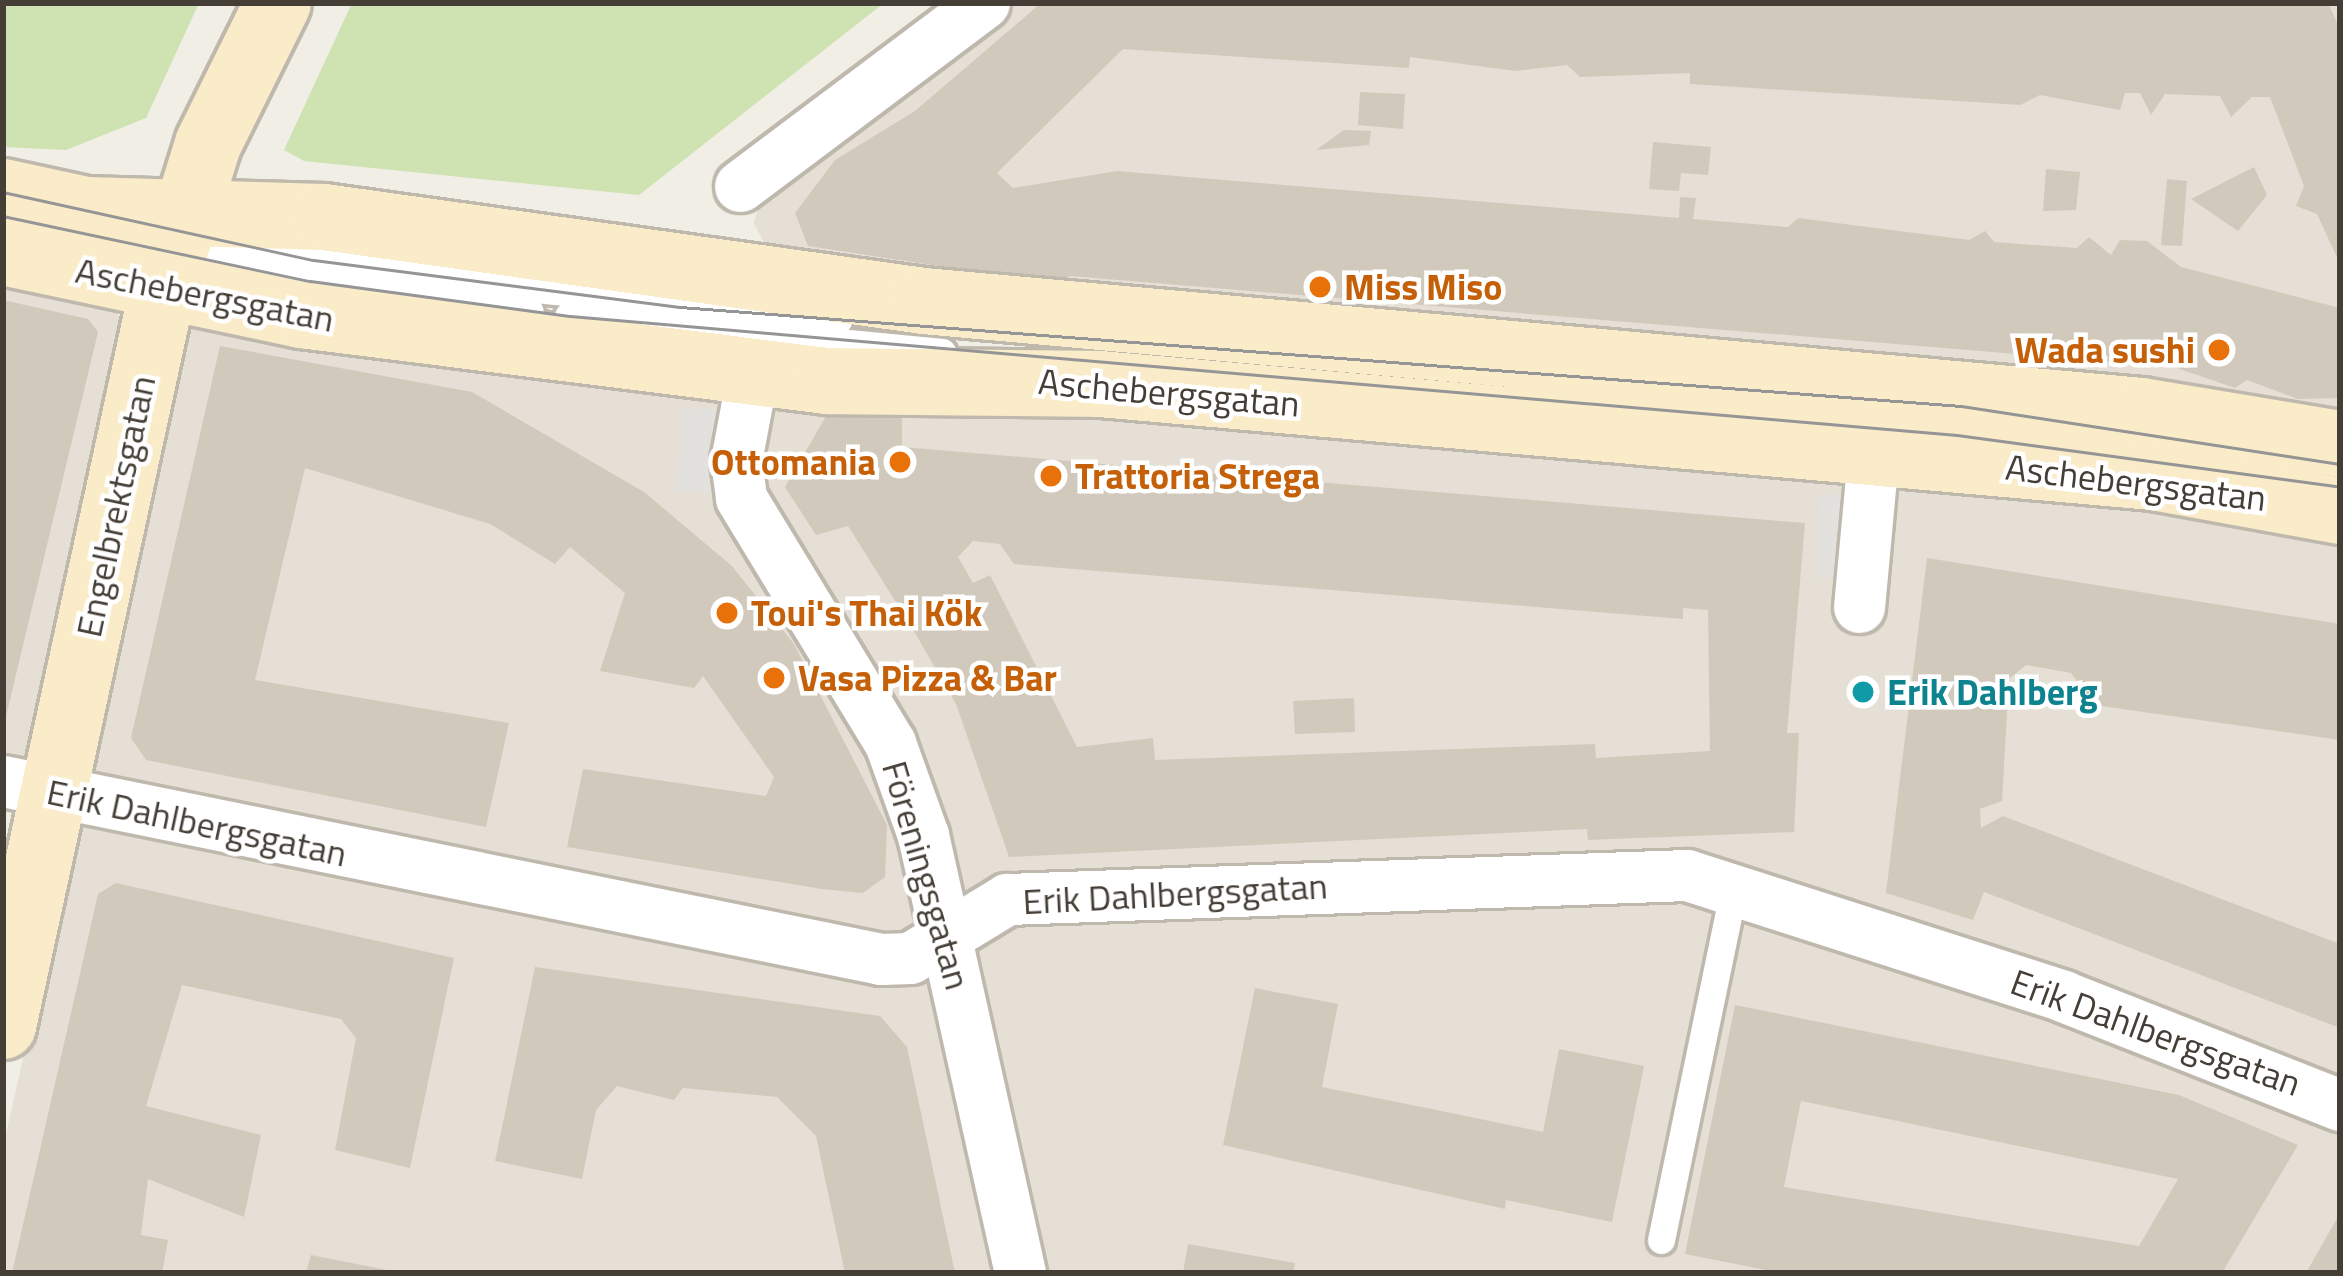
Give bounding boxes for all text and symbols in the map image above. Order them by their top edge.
street label: Aschebergsgatan [72,248,338,340]
place label: Miss Miso [1344,265,1502,309]
marker: Miss Miso [1307,274,1333,300]
place label: Wada sushi [2014,328,2195,372]
marker: Wada sushi [2206,337,2232,363]
street label: Aschebergsgatan [1036,359,1302,425]
street label: Engelbrektsgatan [66,371,164,641]
place label: Ottomania [711,440,876,484]
street label: Aschebergsgatan [2003,445,2269,519]
marker: Ottomania [887,449,913,475]
place label: Trattoria Strega [1075,454,1320,498]
marker: Trattoria Strega [1038,463,1064,489]
place label: Toui's Thai Kök [751,591,982,635]
marker: Toui's Thai Kök [714,600,740,626]
place label: Vasa Pizza & Bar [798,656,1057,700]
marker: Vasa Pizza & Bar [761,665,787,691]
place label: Erik Dahlberg [1887,670,2098,714]
marker: Erik Dahlberg [1850,679,1876,705]
street label: Föreningsgatan [874,756,980,994]
street label: Erik Dahlbergsgatan [43,769,351,875]
street label: Erik Dahlbergsgatan [1021,863,1329,923]
street label: Erik Dahlbergsgatan [2005,960,2307,1104]

